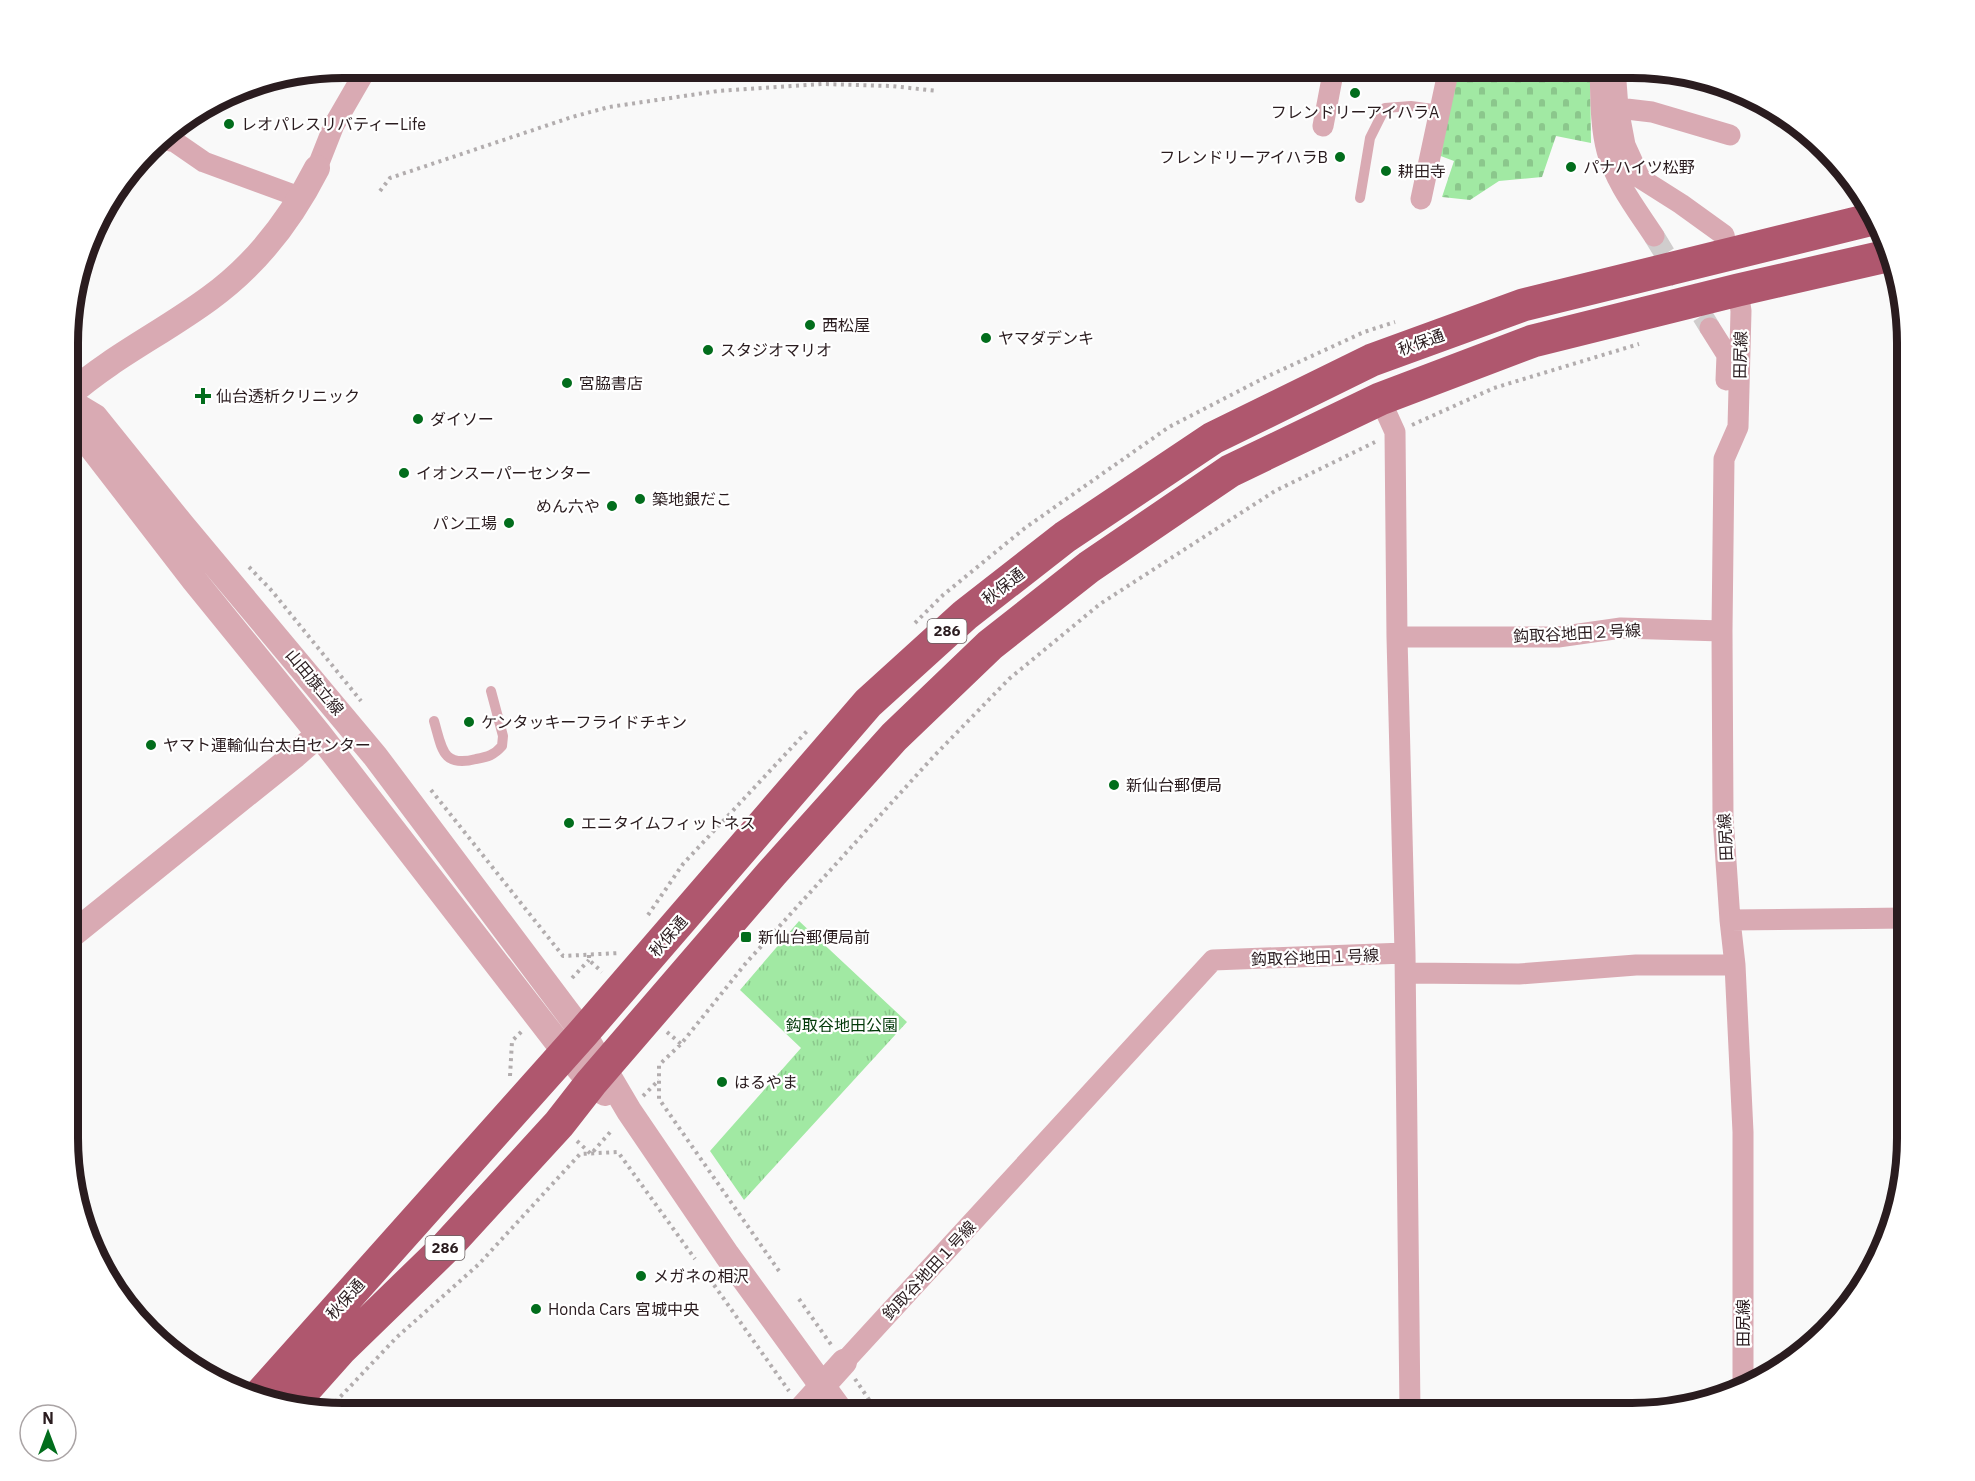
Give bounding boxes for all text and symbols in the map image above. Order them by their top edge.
marker: フレンドリーアイハラA [1348,86,1362,100]
place label: フレンドリーアイハラA [1271,102,1439,122]
place label: レオパレスリバティーLife [241,114,426,134]
marker: レオパレスリバティーLife [222,117,236,131]
place label: フレンドリーアイハラB [1159,147,1328,167]
marker: フレンドリーアイハラB [1333,150,1347,164]
place label: パナハイツ松野 [1583,157,1695,177]
marker: パナハイツ松野 [1564,160,1578,174]
place label: 耕田寺 [1398,161,1446,181]
marker: 耕田寺 [1379,164,1393,178]
place label: 西松屋 [822,315,870,335]
marker: 西松屋 [803,318,817,332]
street label: 秋保通 [1395,324,1447,360]
place label: ヤマダデンキ [998,328,1094,348]
marker: ヤマダデンキ [979,331,993,345]
street label: 田尻線 [1730,331,1750,379]
place label: スタジオマリオ [720,340,832,360]
marker: スタジオマリオ [701,343,715,357]
place label: 宮脇書店 [579,373,643,393]
marker: 宮脇書店 [560,376,574,390]
place label: 仙台透析クリニック [216,386,360,406]
marker: 仙台透析クリニック [194,387,212,405]
place label: ダイソー [430,409,494,429]
marker: ダイソー [411,412,425,426]
place label: イオンスーパーセンター [416,463,592,483]
marker: イオンスーパーセンター [397,466,411,480]
place label: 築地銀だこ [652,489,732,509]
marker: 築地銀だこ [633,492,647,506]
place label: めん六や [536,496,600,516]
marker: めん六や [605,499,619,513]
place label: パン工場 [432,513,497,533]
marker: パン工場 [502,516,516,530]
street label: 秋保通 [978,563,1028,609]
road number: 286 [928,619,966,643]
street label: 鈎取谷地田２号線 [1513,620,1641,646]
street label: 山田旗立線 [282,645,348,719]
place label: ケンタッキーフライドチキン [481,712,687,732]
marker: ケンタッキーフライドチキン [462,715,476,729]
place label: ヤマト運輸仙台太白センター [163,735,371,755]
marker: ヤマト運輸仙台太白センター [144,738,158,752]
place label: 新仙台郵便局 [1126,775,1222,795]
marker: 新仙台郵便局 [1107,778,1121,792]
place label: エニタイムフィットネス [581,813,755,833]
street label: 田尻線 [1714,813,1736,861]
marker: エニタイムフィットネス [562,816,576,830]
street label: 秋保通 [645,911,691,961]
place label: 新仙台郵便局前 [758,927,870,947]
marker: 新仙台郵便局前 [739,930,753,944]
street label: 鈎取谷地田１号線 [1251,945,1379,969]
park label: 鈎取谷地田公園 [786,1015,898,1035]
place label: はるやま [734,1072,798,1092]
marker: はるやま [715,1075,729,1089]
street label: 鈎取谷地田１号線 [878,1216,980,1324]
road number: 286 [426,1236,464,1260]
place label: メガネの相沢 [653,1266,749,1286]
marker: メガネの相沢 [634,1269,648,1283]
street label: 秋保通 [322,1274,368,1324]
place label: Honda Cars 宮城中央 [548,1299,699,1319]
street label: 田尻線 [1733,1299,1753,1347]
marker: Honda Cars 宮城中央 [529,1302,543,1316]
north arrow [18,1403,78,1463]
text: N [42,1408,54,1428]

